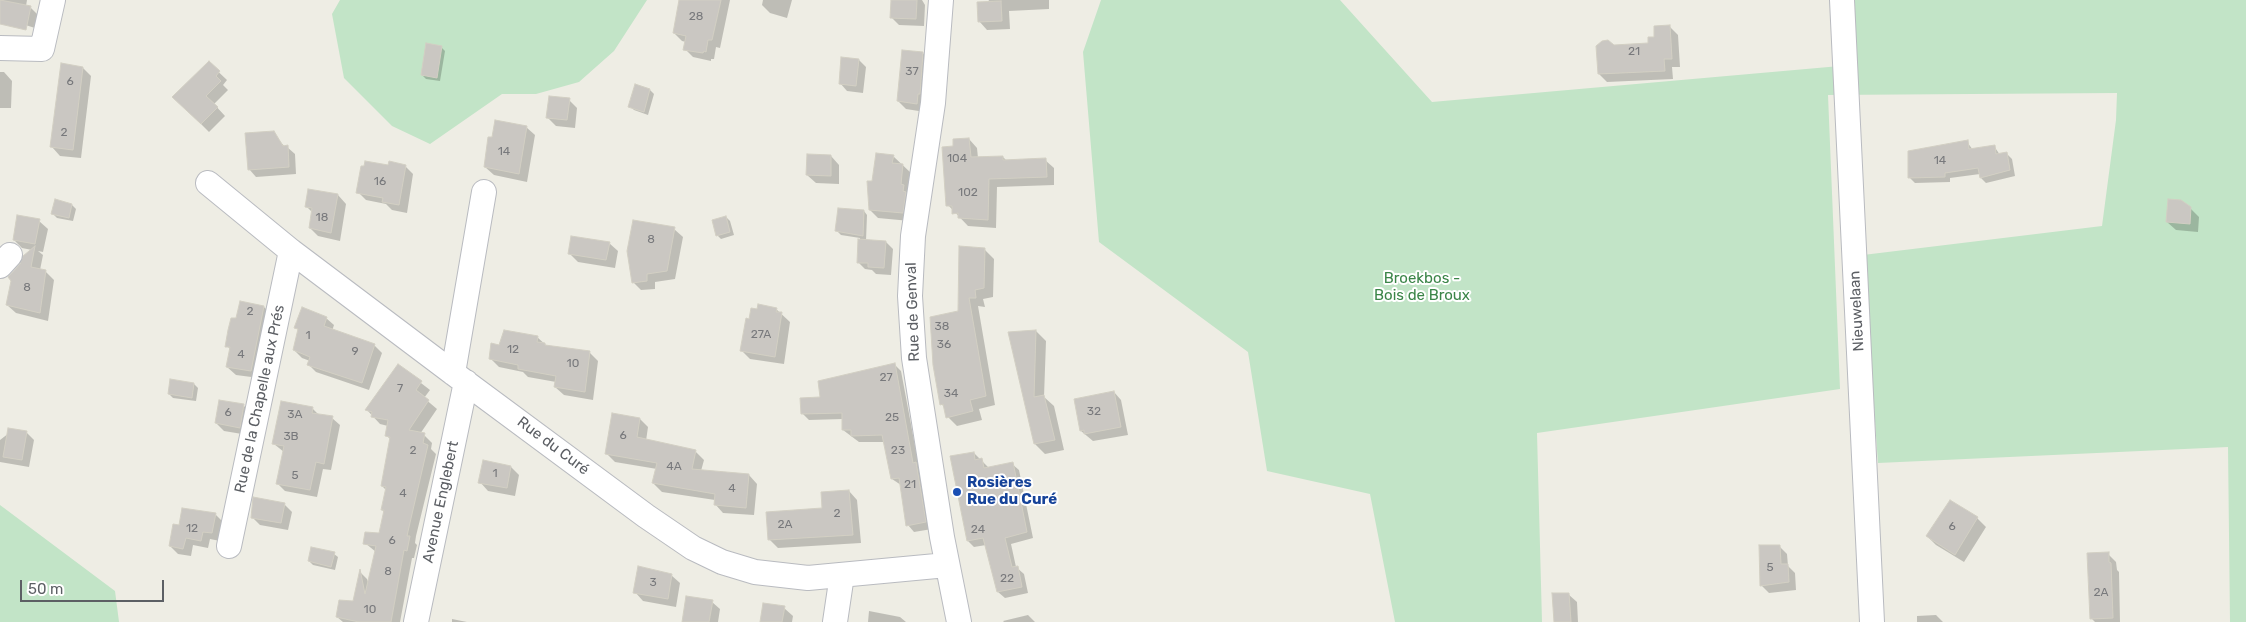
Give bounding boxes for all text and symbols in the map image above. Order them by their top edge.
house number: 28 [689,10,703,24]
house number: 21 [1628,45,1640,59]
house number: 37 [905,65,919,79]
house number: 6 [66,75,74,89]
house number: 2 [60,126,68,140]
house number: 14 [498,145,510,159]
house number: 104 [947,152,967,166]
house number: 14 [1934,154,1946,168]
house number: 16 [374,175,386,189]
house number: 102 [958,186,978,200]
house number: 18 [316,211,328,225]
house number: 8 [647,233,655,247]
street label: Rue de Genval [902,262,924,362]
park label: Broekbos - Bois de Broux [1374,270,1470,305]
street label: Nieuwelaan [1846,270,1868,352]
house number: 8 [23,281,31,295]
street label: Rue de la Chapelle aux Prés [231,303,289,495]
house number: 2 [246,305,254,319]
house number: 38 [935,320,949,334]
house number: 27A [751,328,771,342]
house number: 1 [305,329,311,343]
house number: 36 [937,338,951,352]
house number: 12 [507,343,519,357]
house number: 9 [351,345,359,359]
house number: 4 [237,348,245,362]
house number: 10 [567,357,579,371]
house number: 27 [879,371,893,385]
house number: 7 [397,382,403,396]
house number: 34 [944,387,958,401]
house number: 32 [1087,405,1101,419]
house number: 6 [224,406,232,420]
house number: 3A [287,408,303,422]
house number: 25 [885,411,899,425]
street label: Rue du Curé [513,413,593,479]
house number: 6 [619,429,627,443]
house number: 3B [283,430,299,444]
street label: Avenue Englebert [419,439,463,565]
house number: 2 [409,444,417,458]
house number: 23 [891,444,905,458]
house number: 4A [666,460,682,474]
house number: 1 [492,467,498,481]
house number: 5 [291,469,299,483]
place label: Rosières Rue du Curé [967,474,1057,509]
house number: 21 [904,478,916,492]
house number: 4 [728,482,736,496]
marker: Rosières Rue du Curé [951,486,963,498]
house number: 4 [399,487,407,501]
house number: 2 [833,507,841,521]
house number: 2A [777,518,793,532]
house number: 6 [1948,520,1956,534]
house number: 12 [186,522,198,536]
house number: 24 [971,523,985,537]
house number: 6 [388,534,396,548]
house number: 5 [1766,561,1774,575]
house number: 8 [384,565,392,579]
scale bar [22,570,166,602]
house number: 22 [1000,572,1014,586]
house number: 3 [649,576,657,590]
text: 50 m [28,580,63,598]
house number: 2A [2093,586,2109,600]
house number: 10 [364,603,376,617]

